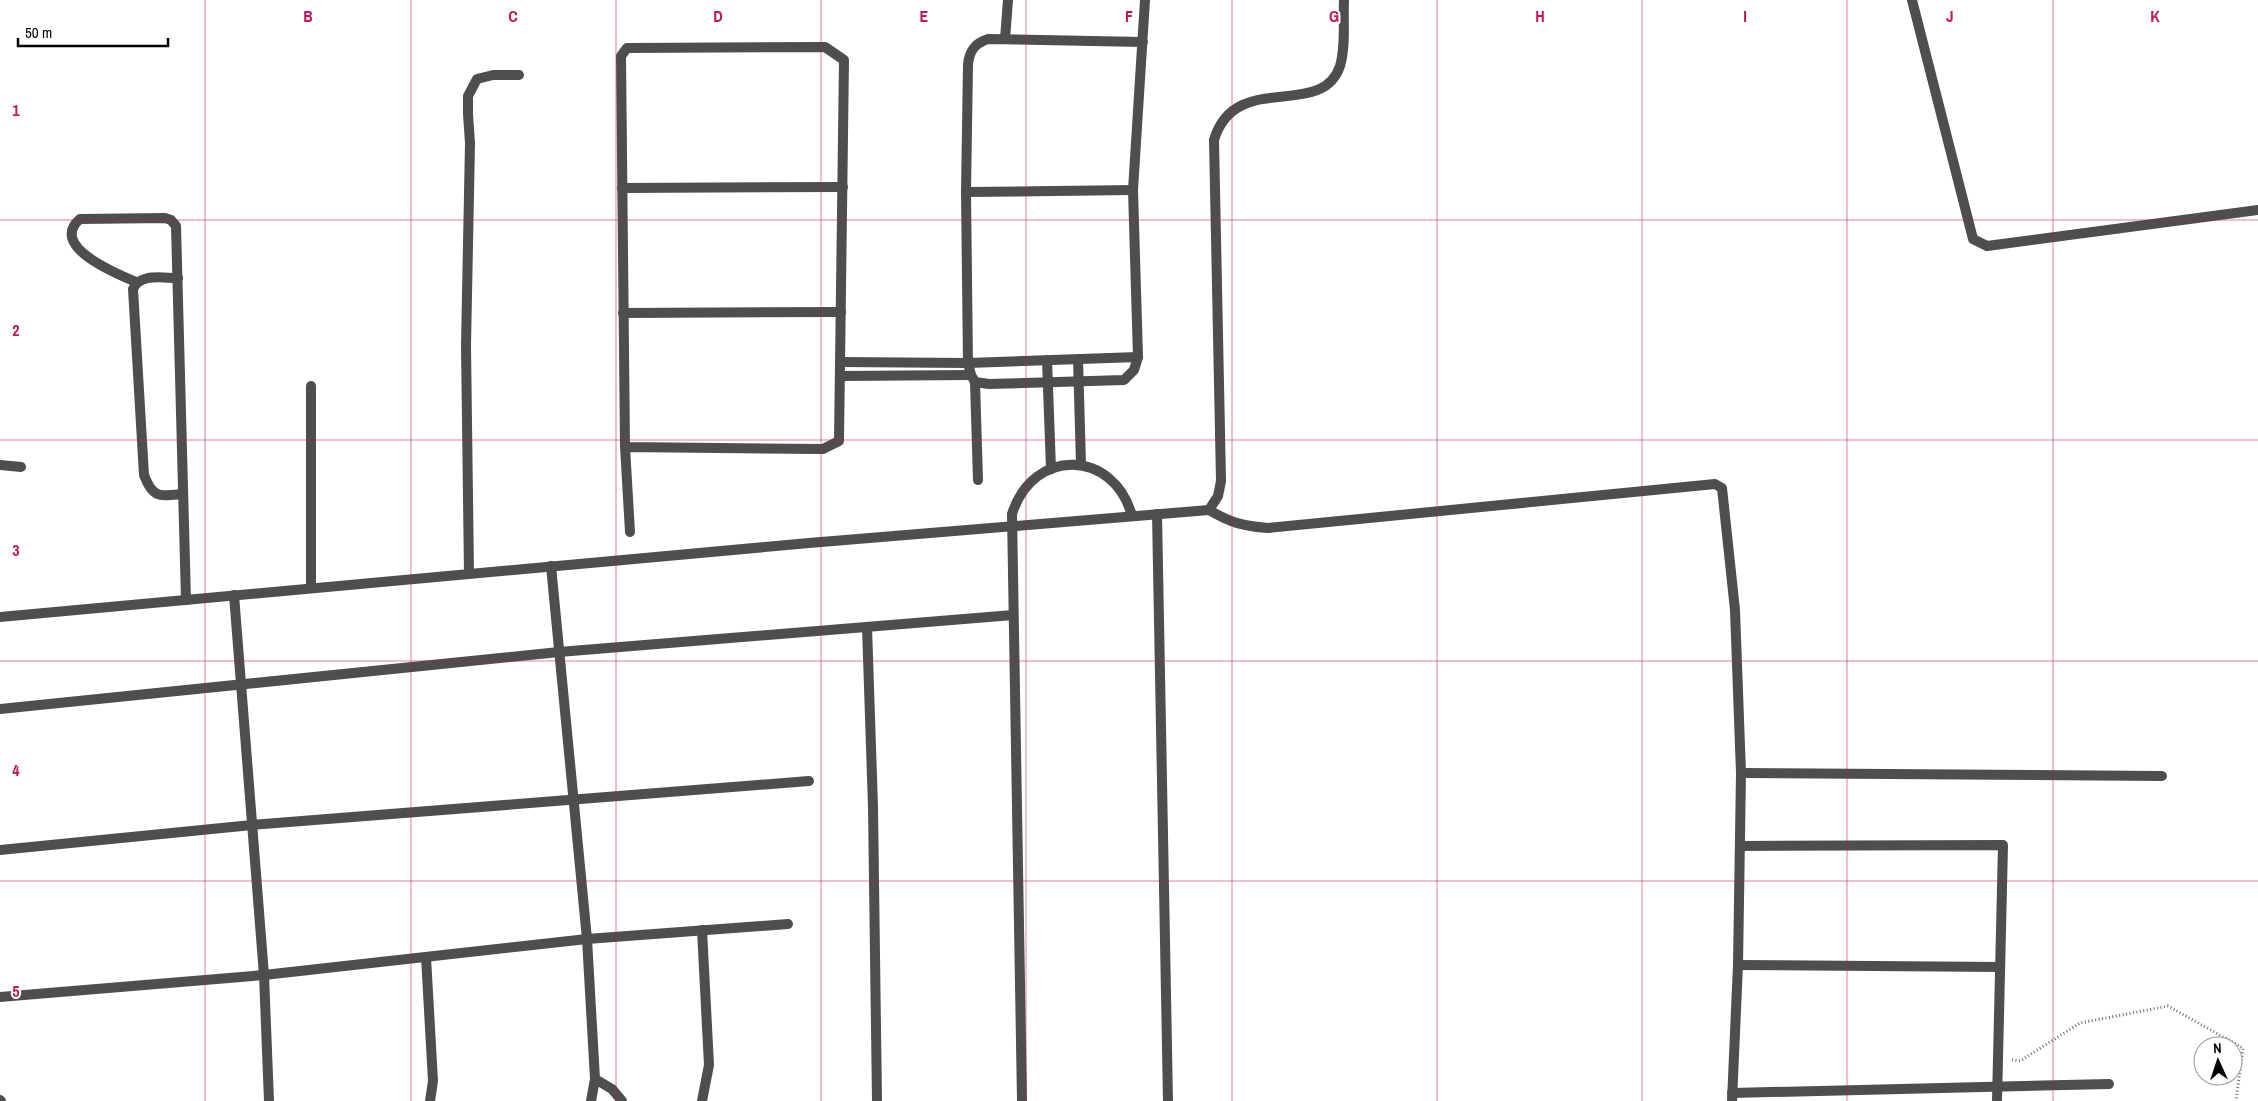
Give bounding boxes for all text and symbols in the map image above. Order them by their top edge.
text: B [303,5,313,27]
text: C [508,5,518,27]
text: D [713,5,723,27]
text: E [920,5,929,27]
text: F [1125,5,1133,27]
text: G [1329,5,1339,27]
text: H [1535,5,1545,27]
text: I [1743,5,1747,27]
text: J [1946,5,1954,27]
text: K [2150,5,2160,27]
scale bar [18,15,168,47]
text: 50 m [25,22,52,43]
text: 1 [12,99,20,121]
text: 2 [12,319,20,341]
text: 3 [12,539,20,561]
text: 4 [12,759,20,781]
text: 5 [12,980,20,1002]
north arrow [2193,1036,2243,1086]
text: N [2213,1039,2222,1057]

